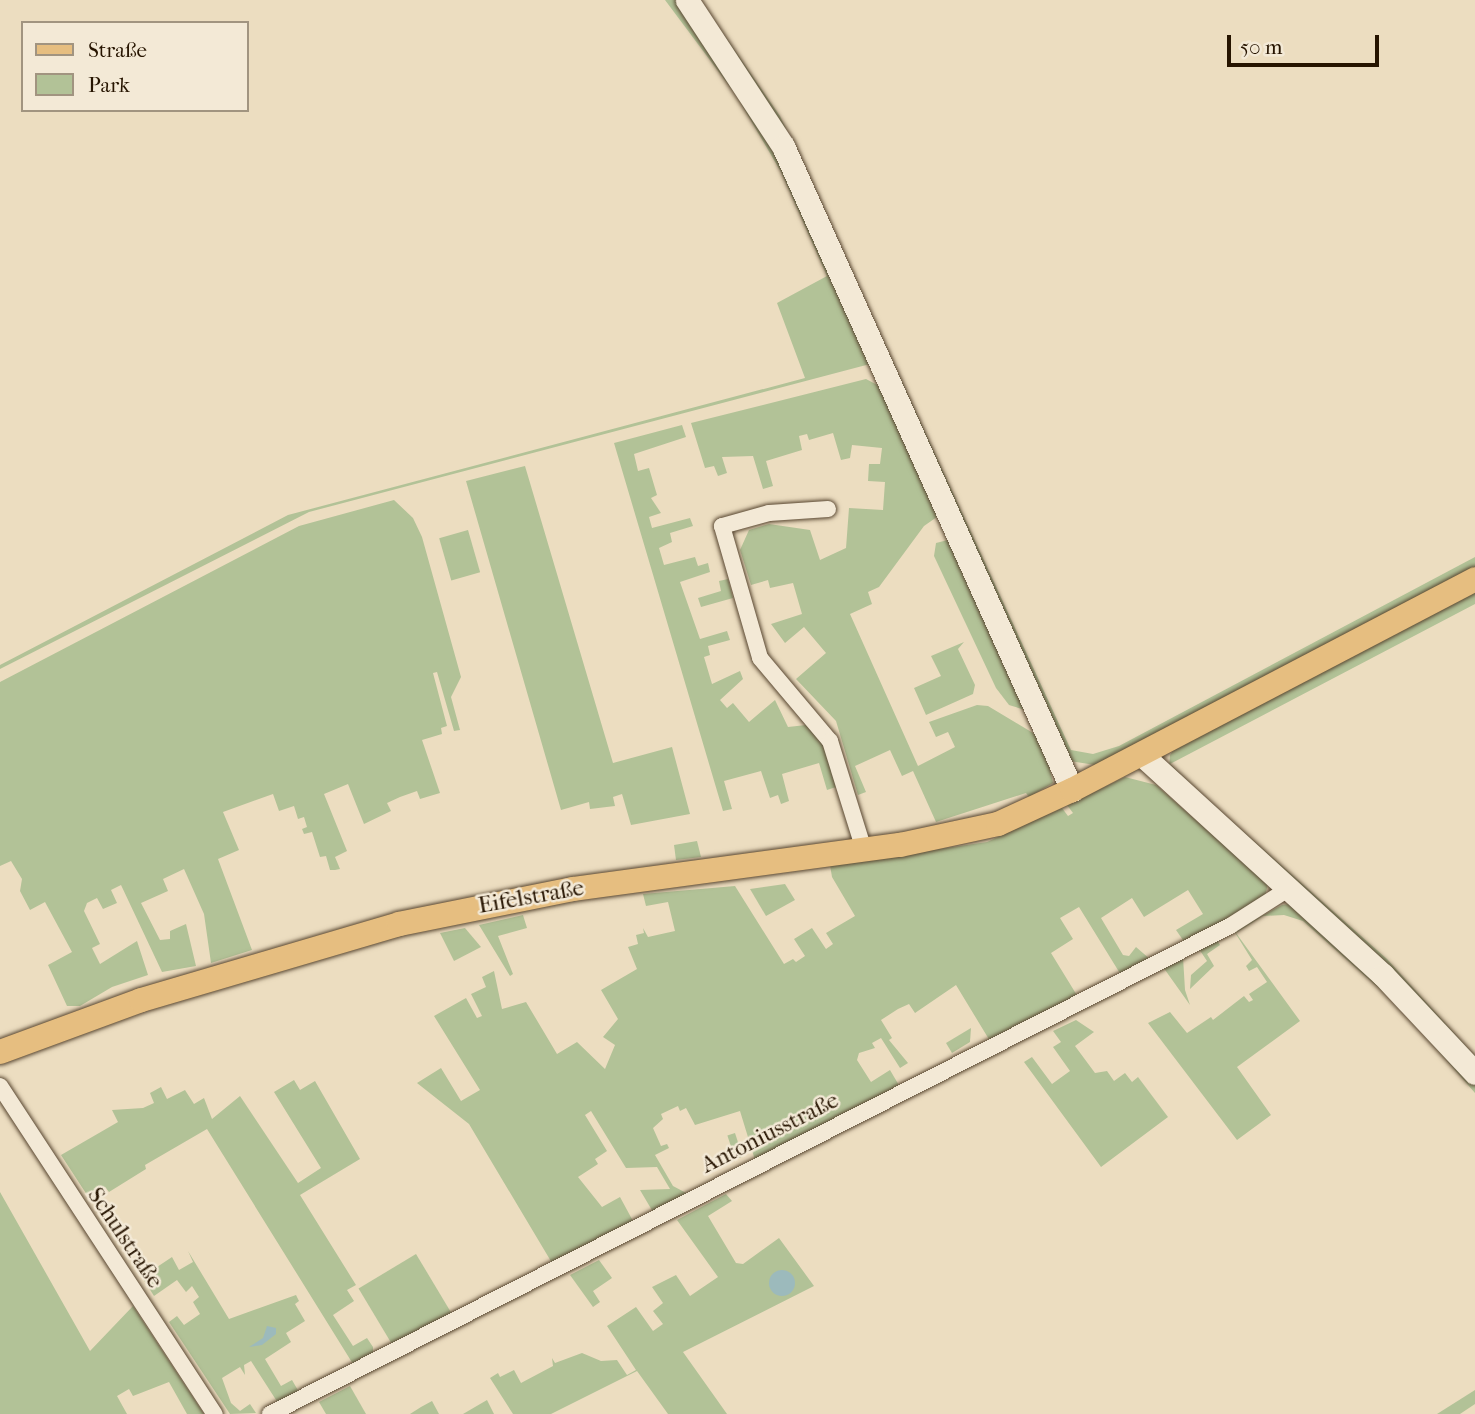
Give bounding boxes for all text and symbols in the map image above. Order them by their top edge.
legend [21,21,248,112]
scale bar [1230,21,1382,65]
text: 50 m [1240,35,1283,59]
text: Straße [88,38,147,62]
text: Park [88,73,130,97]
street label: Eifelstraße [476,874,586,920]
street label: Antoniusstraße [697,1087,843,1179]
street label: Schulstraße [81,1183,169,1293]

